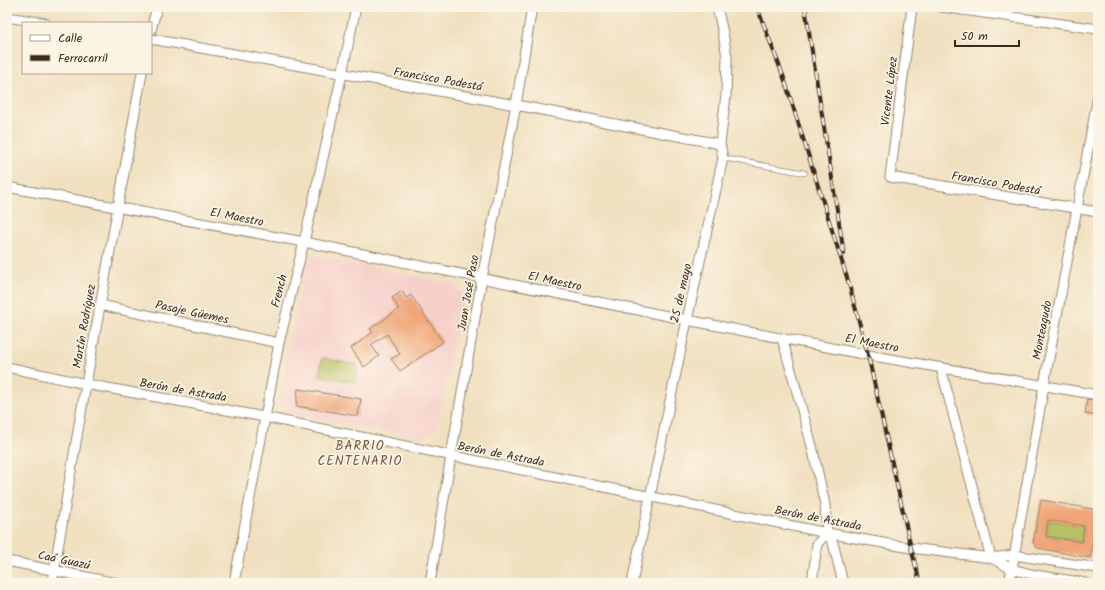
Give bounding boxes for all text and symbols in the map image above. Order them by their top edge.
legend [22,22,152,74]
scale bar [955,22,1019,48]
text: 50 m [961,27,988,46]
text: Calle [58,29,83,48]
text: Ferrocarril [58,49,108,68]
street label: Vicente López [876,55,903,127]
street label: Francisco Podestá [392,62,485,97]
street label: Francisco Podestá [950,166,1043,201]
street label: El Maestro [208,203,265,232]
street label: Juan José Paso [452,253,485,333]
street label: 25 de mayo [665,261,698,325]
street label: El Maestro [526,267,583,296]
street label: French [266,272,293,310]
street label: Martín Rodríguez [68,282,101,370]
street label: Pasaje Güemes [153,295,230,330]
street label: Monteagudo [1027,299,1058,361]
street label: El Maestro [843,329,900,358]
street label: Berón de Astrada [138,373,228,408]
district label: BARRIO CENTENARIO [317,436,403,472]
street label: Berón de Astrada [456,437,546,472]
street label: Berón de Astrada [773,501,863,536]
street label: Caá Guazú [36,546,92,575]

